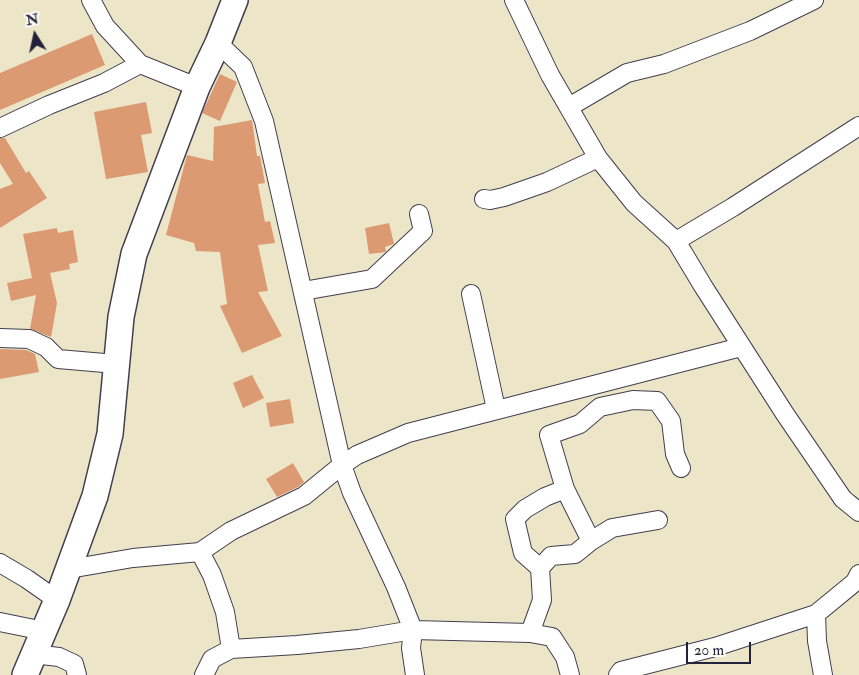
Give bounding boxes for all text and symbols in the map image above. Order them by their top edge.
north arrow [10,10,60,60]
text: N [25,10,40,29]
scale bar [689,632,754,664]
text: 20 m [694,641,724,660]

